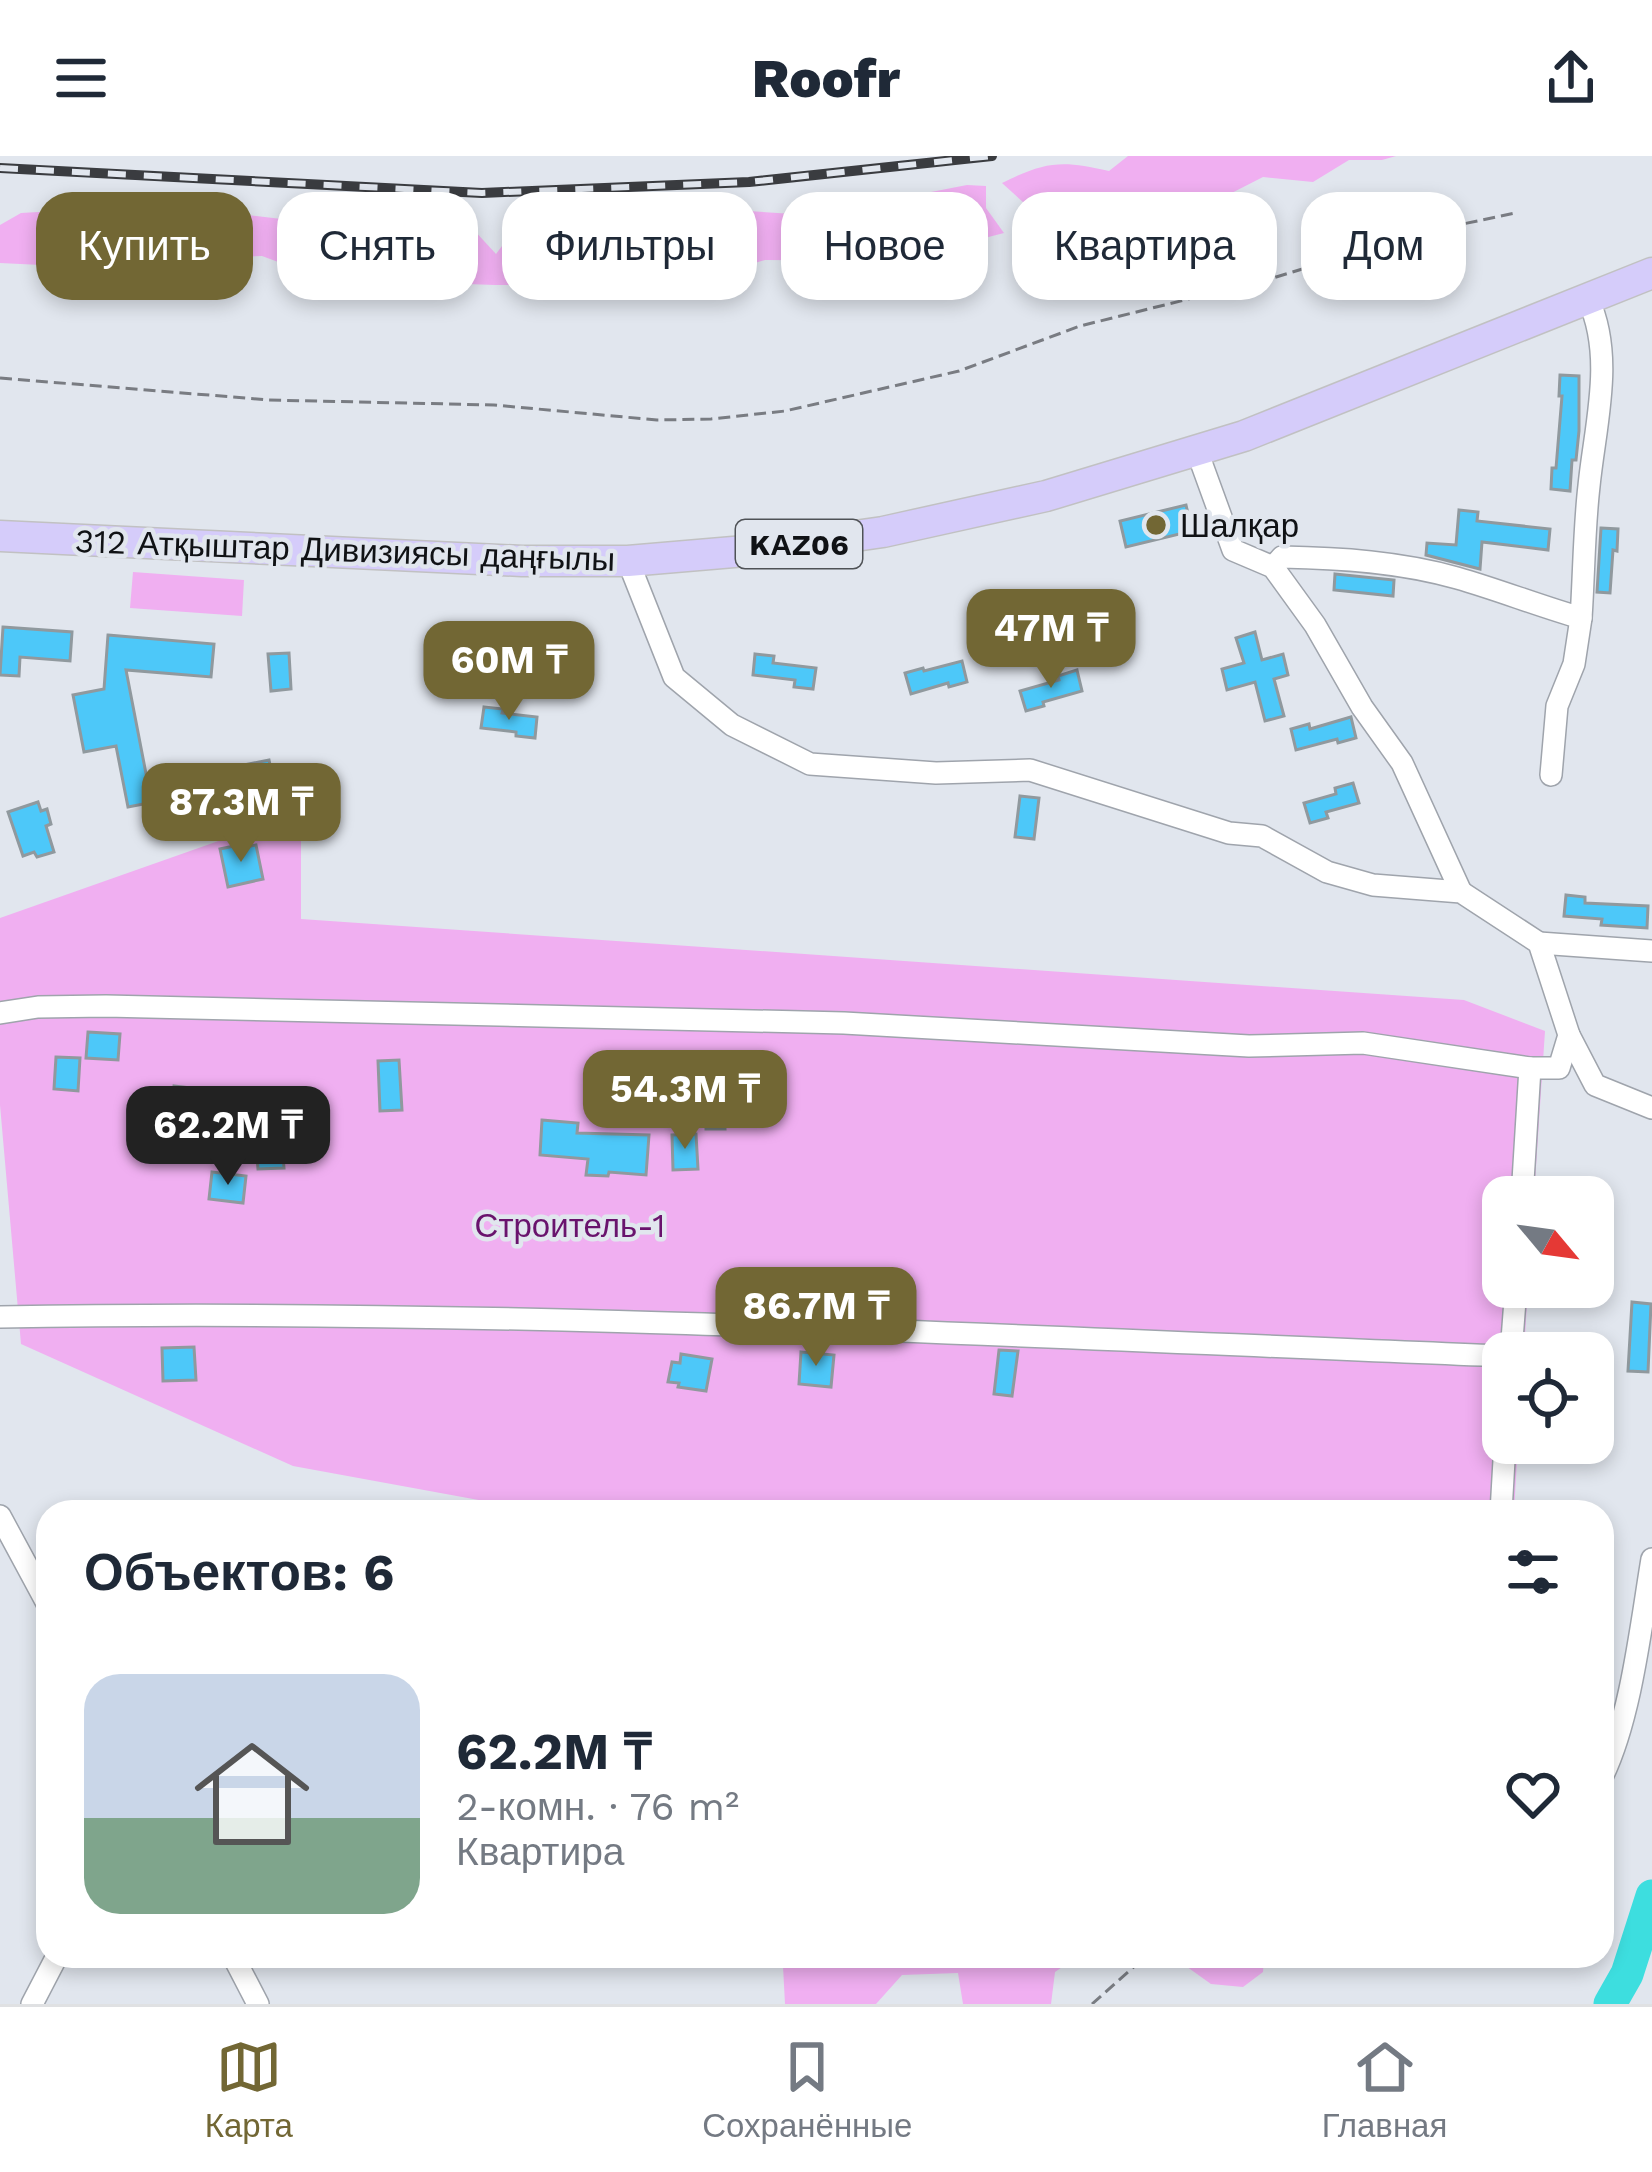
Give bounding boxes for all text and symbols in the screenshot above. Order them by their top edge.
icon: menu [48,45,114,111]
icon: share [1538,45,1604,111]
text: Roofr [752,47,900,110]
chip: Купить [36,192,253,300]
chip: Снять [277,192,478,300]
chip: Фильтры [502,192,757,300]
chip: Новое [781,192,988,300]
chip: Квартира [1012,192,1277,300]
chip: Дом [1301,192,1466,300]
place label: Шалқар [1180,506,1299,545]
marker: Шалқар [1143,512,1169,538]
road number: KАZ06 [736,520,862,568]
street label: 312 Атқыштар Дивизиясы даңғылы [74,521,616,579]
pin: 47M ₸ [967,589,1135,691]
text: 47M ₸ [994,605,1108,650]
pin: 60M ₸ [425,621,593,723]
text: 60M ₸ [450,637,568,682]
pin: 87.3M ₸ [130,763,352,865]
text: 87.3M ₸ [169,779,313,824]
pin: 54.3M ₸ [574,1050,796,1152]
text: 54.3M ₸ [610,1066,760,1111]
pin: 62.2M ₸ [117,1086,339,1188]
text: 62.2M ₸ [153,1102,303,1147]
north arrow [1482,1176,1614,1308]
map controls [1482,1176,1614,1464]
park label: Строитель-1 [475,1206,665,1245]
pin: 86.7M ₸ [705,1267,927,1369]
text: 86.7M ₸ [742,1283,890,1328]
button: locate [1482,1332,1614,1464]
icon: filters [1500,1539,1566,1605]
text: Объектов: 6 [84,1543,394,1602]
icon: home [180,1722,324,1866]
text: 62.2M ₸ [456,1722,652,1781]
icon: heart [1500,1761,1566,1827]
text: 2-комн. · 76 m² [456,1784,739,1829]
text: Квартира [456,1829,625,1874]
tab: Карта [205,2034,293,2145]
tab: Сохранённые [702,2034,912,2145]
tab: Главная [1322,2034,1447,2145]

